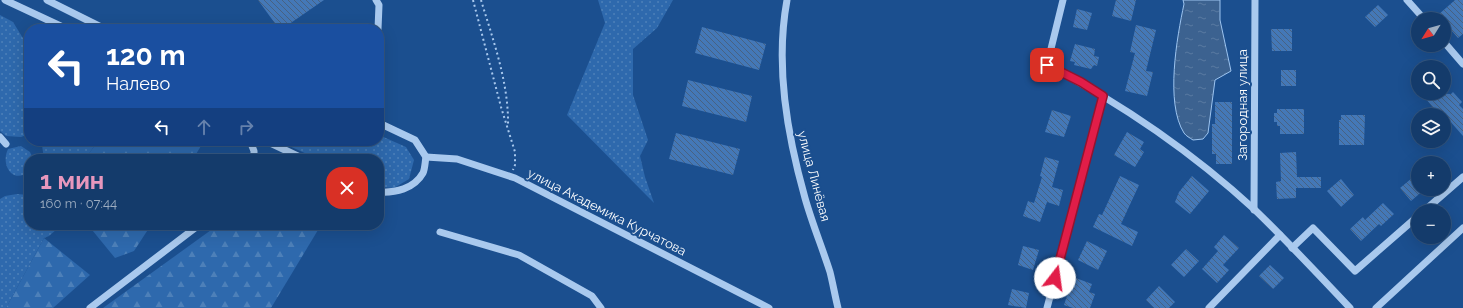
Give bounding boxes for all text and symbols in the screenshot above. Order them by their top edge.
north arrow [1411,12,1451,52]
map controls [1411,12,1451,244]
text: 120 m [106,39,186,72]
icon: left [40,40,92,92]
pin [1030,48,1064,82]
street label: Загородная улица [1235,49,1250,161]
icon: arrive [1036,54,1058,76]
button: search [1411,60,1451,100]
text: Налево [106,73,170,94]
button: layers [1411,108,1451,148]
icon: left [151,116,173,138]
icon: ahead [193,116,215,138]
icon: right [235,116,257,138]
street label: улица Линёвая [795,129,833,223]
button: + [1411,156,1451,196]
street label: улица Академика Курчатова [525,165,689,259]
text: 1 мин [40,166,104,195]
button: close [326,167,368,209]
text: 160 m · 07:44 [40,196,117,211]
button: − [1411,204,1451,244]
position arrow [1034,257,1076,299]

